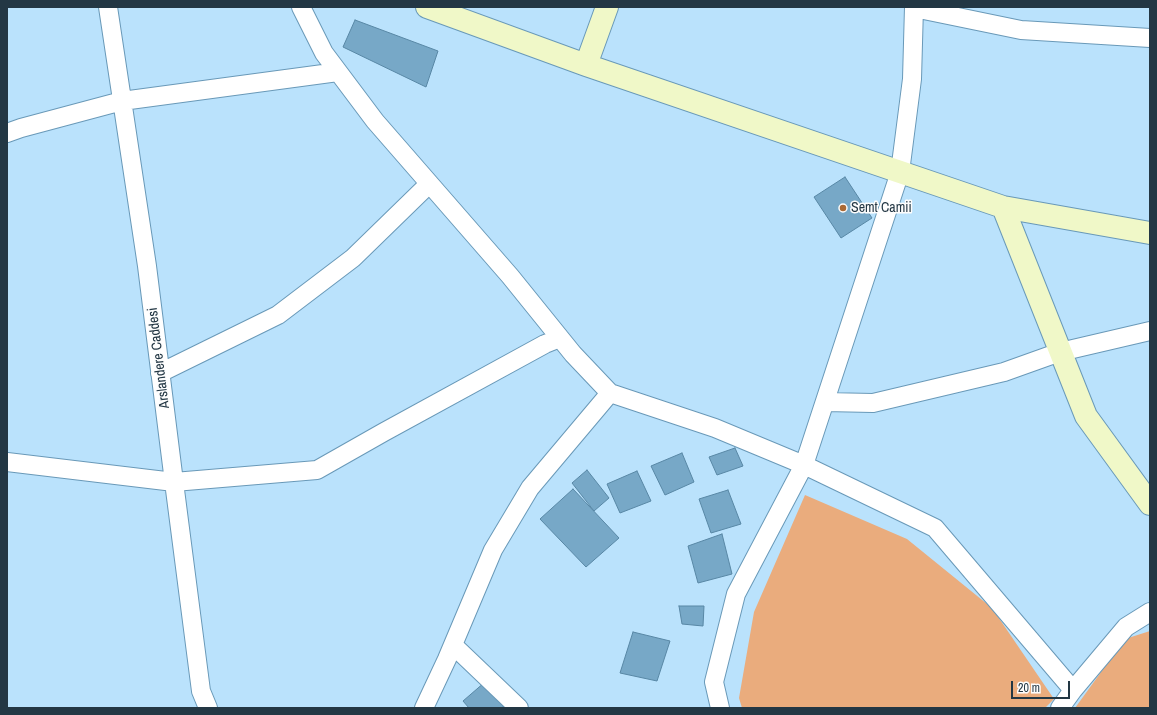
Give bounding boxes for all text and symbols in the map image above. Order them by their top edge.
place label: Semt Camii [851,200,912,216]
marker: Semt Camii [838,203,848,213]
street label: Arslandere Caddesi [144,307,174,409]
scale bar [1013,673,1072,699]
text: 20 m [1018,680,1040,696]

